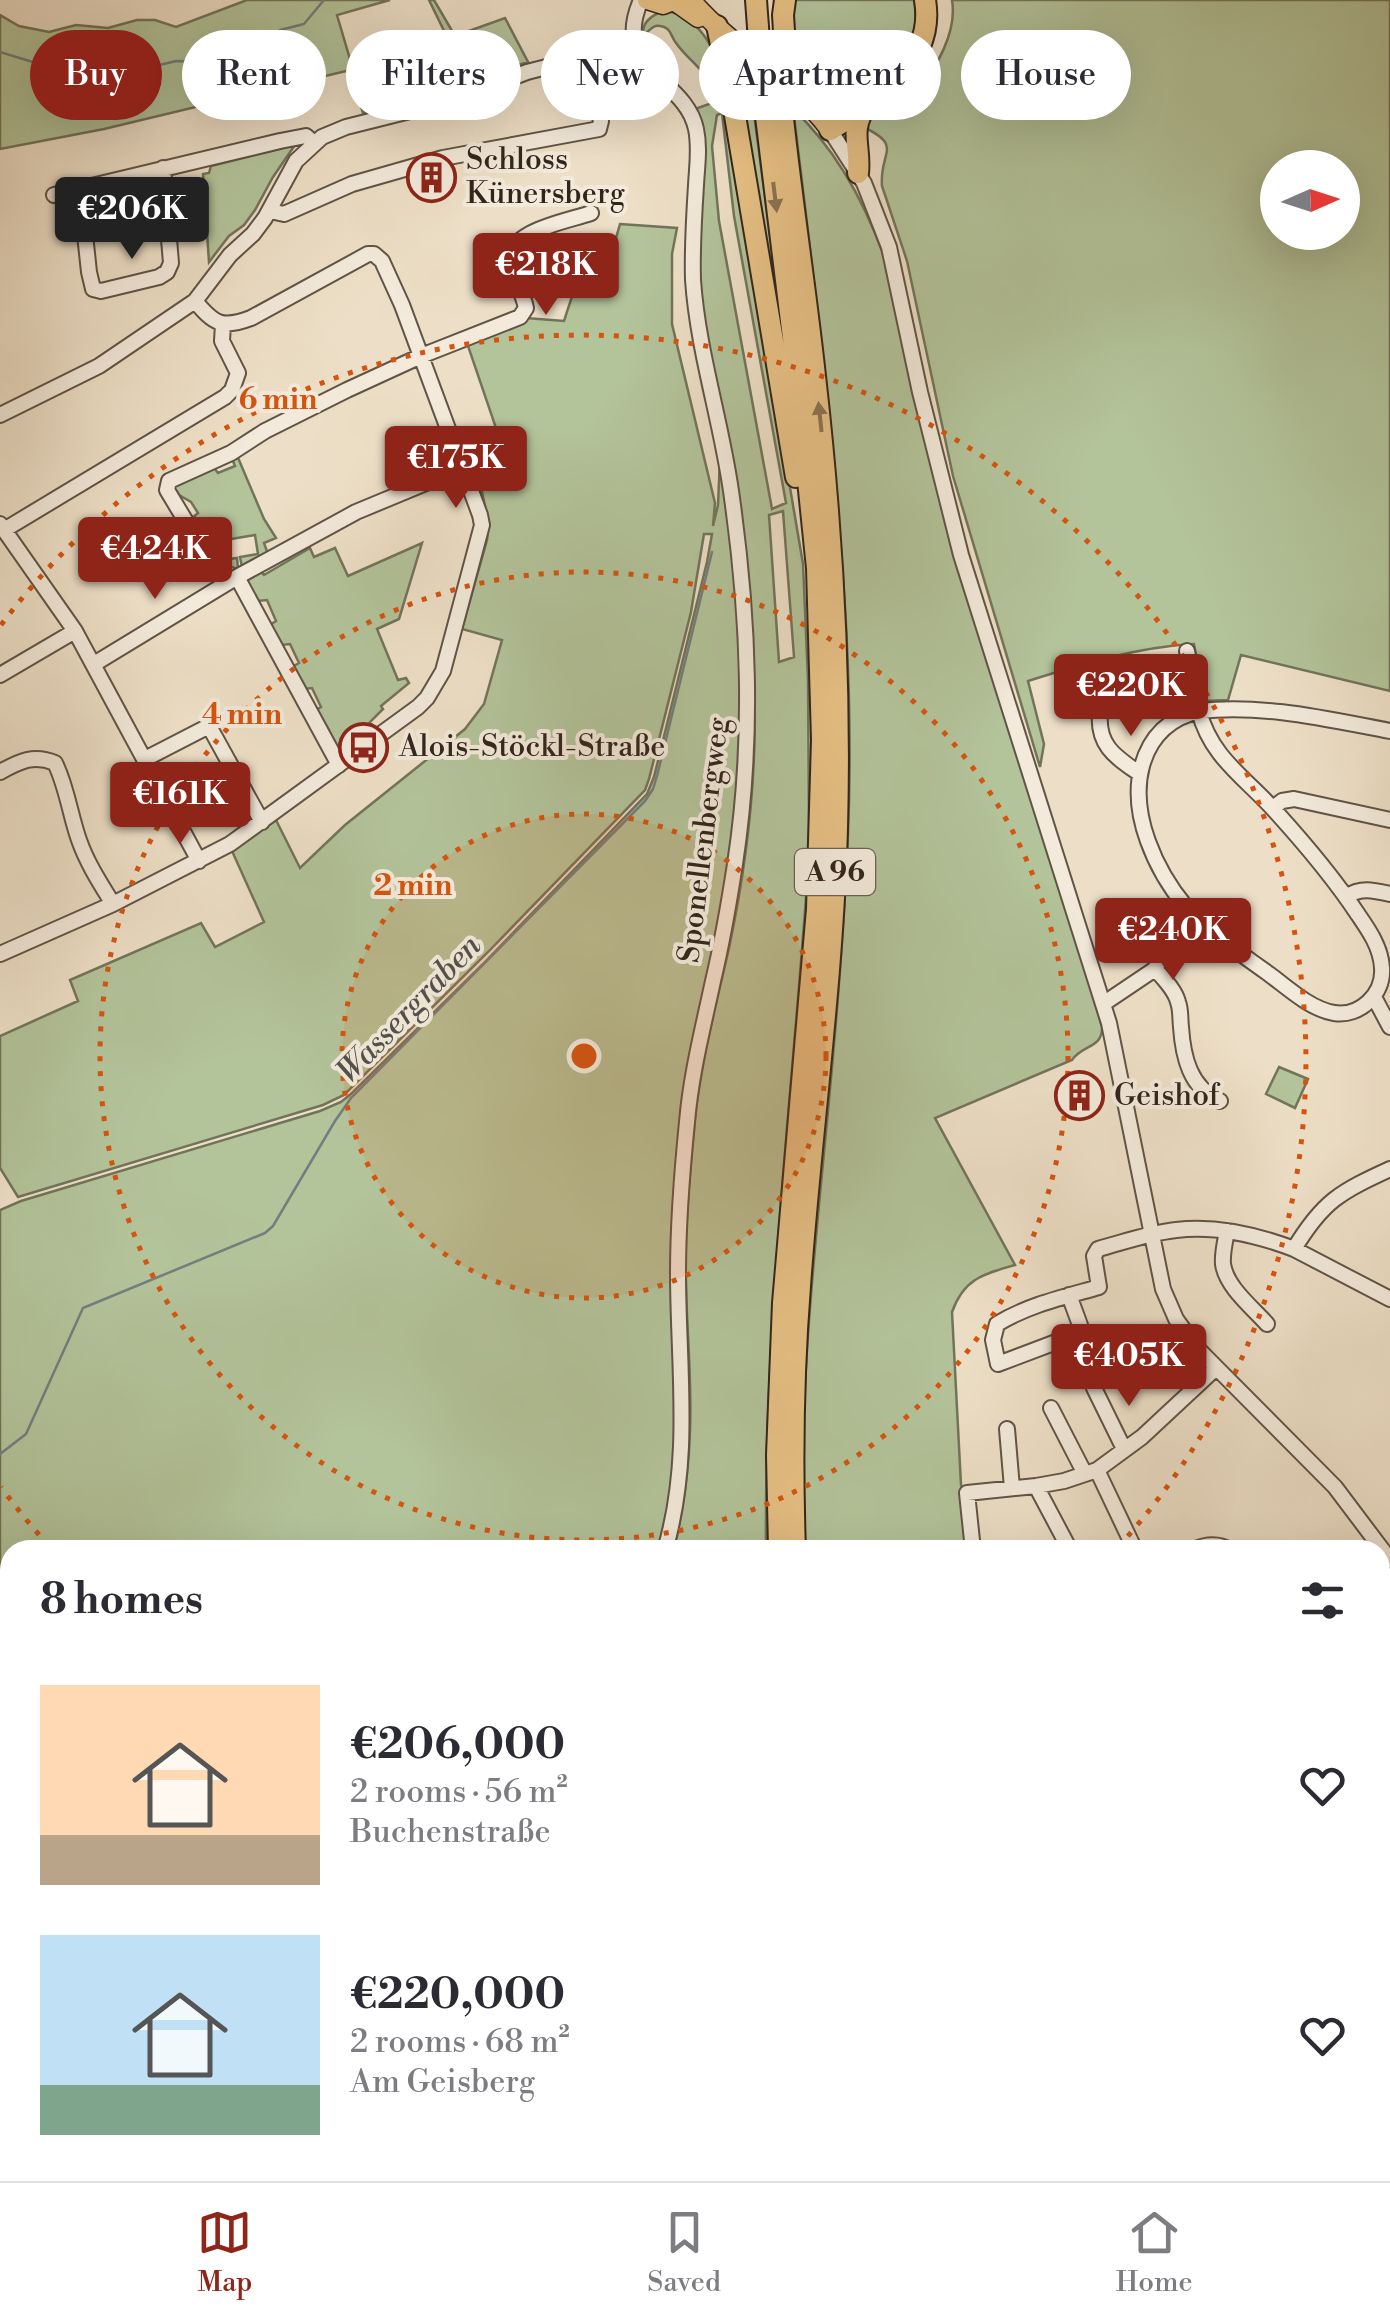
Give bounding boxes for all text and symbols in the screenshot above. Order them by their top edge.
chip: Buy [30,30,162,120]
chip: Rent [182,30,326,120]
chip: Filters [346,30,521,120]
chip: New [541,30,679,120]
chip: Apartment [699,30,941,120]
chip: House [961,30,1131,120]
place label: Schloss Künersberg [466,141,626,213]
north arrow [1260,150,1360,250]
map controls [1260,150,1360,250]
building icon: Schloss Künersberg [405,151,457,203]
pin: €206K [62,177,202,262]
one-way arrow [767,181,783,213]
text: €206K [77,189,187,229]
pin: €218K [476,233,616,318]
text: €218K [495,245,597,285]
text: 6 min [239,381,318,419]
one-way arrow [812,401,828,433]
pin: €175K [386,426,526,511]
text: €175K [407,438,505,478]
pin: €424K [85,517,225,602]
text: €424K [100,529,210,569]
pin: €220K [1061,654,1201,739]
text: €220K [1076,666,1186,706]
text: 4 min [202,696,283,734]
street label: Sponellenbergweg [670,715,738,965]
bus stop icon: Alois-Stöckl-Straße [338,721,390,773]
place label: Alois-Stöckl-Straße [398,728,665,766]
pin: €161K [110,762,250,847]
text: €161K [132,774,228,814]
road number: A 96 [795,849,875,895]
text: 2 min [374,867,453,905]
pin: €240K [1103,898,1243,983]
text: €240K [1117,910,1229,950]
water label: Wassergraben [328,926,491,1092]
centre of rings [566,1038,602,1074]
building icon: Geishof [1053,1070,1105,1122]
place label: Geishof [1114,1077,1221,1115]
pin: €405K [1059,1324,1199,1409]
text: €405K [1073,1336,1185,1376]
icon: filters [1295,1573,1350,1628]
text: 8 homes [40,1574,203,1627]
text: €206,000 [350,1719,565,1772]
icon: home [120,1725,240,1845]
icon: heart [1295,1758,1350,1813]
text: 2 rooms · 56 m² [350,1772,568,1812]
text: Buchenstraße [350,1812,551,1852]
text: €220,000 [350,1969,565,2022]
icon: home [120,1975,240,2095]
icon: heart [1295,2008,1350,2063]
text: 2 rooms · 68 m² [350,2022,570,2062]
text: Am Geisberg [350,2062,535,2102]
tab: Map [197,2205,253,2300]
tab: Saved [647,2205,721,2300]
tab: Home [1116,2205,1193,2300]

